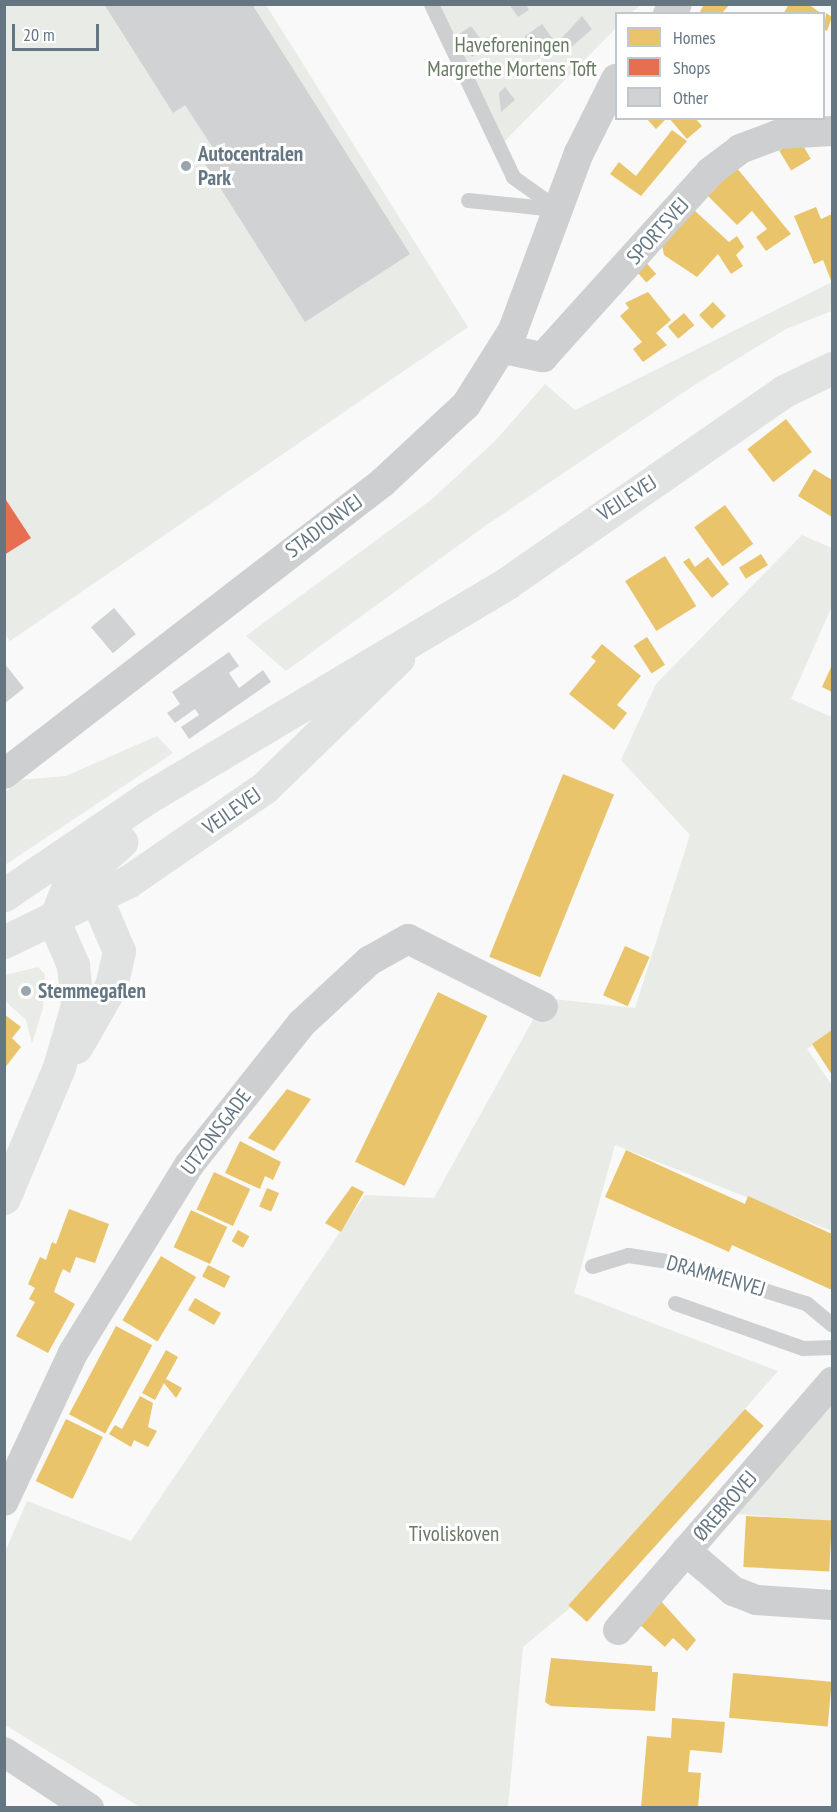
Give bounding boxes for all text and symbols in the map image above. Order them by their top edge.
scale bar [15,12,102,50]
legend [615,12,825,120]
text: 20 m [23,23,55,46]
text: Homes [673,26,716,49]
park label: Haveforeningen Margrethe Mortens Toft [427,32,597,82]
text: Shops [673,56,710,79]
text: Other [673,86,708,109]
place label: Autocentralen Park [198,141,303,191]
marker: Autocentralen Park [179,159,193,173]
street label: SPORTSVEJ [622,192,694,270]
street label: VEJLEVEJ [593,470,661,526]
street label: STADIONVEJ [281,489,367,563]
street label: VEJLEVEJ [198,782,266,840]
place label: Stemmegaflen [38,978,146,1004]
marker: Stemmegaflen [19,984,33,998]
street label: UTZONSGADE [176,1084,256,1180]
street label: DRAMMENVEJ [664,1250,768,1302]
street label: ØREBROVEJ [688,1466,762,1546]
park label: Tivoliskoven [409,1521,499,1547]

